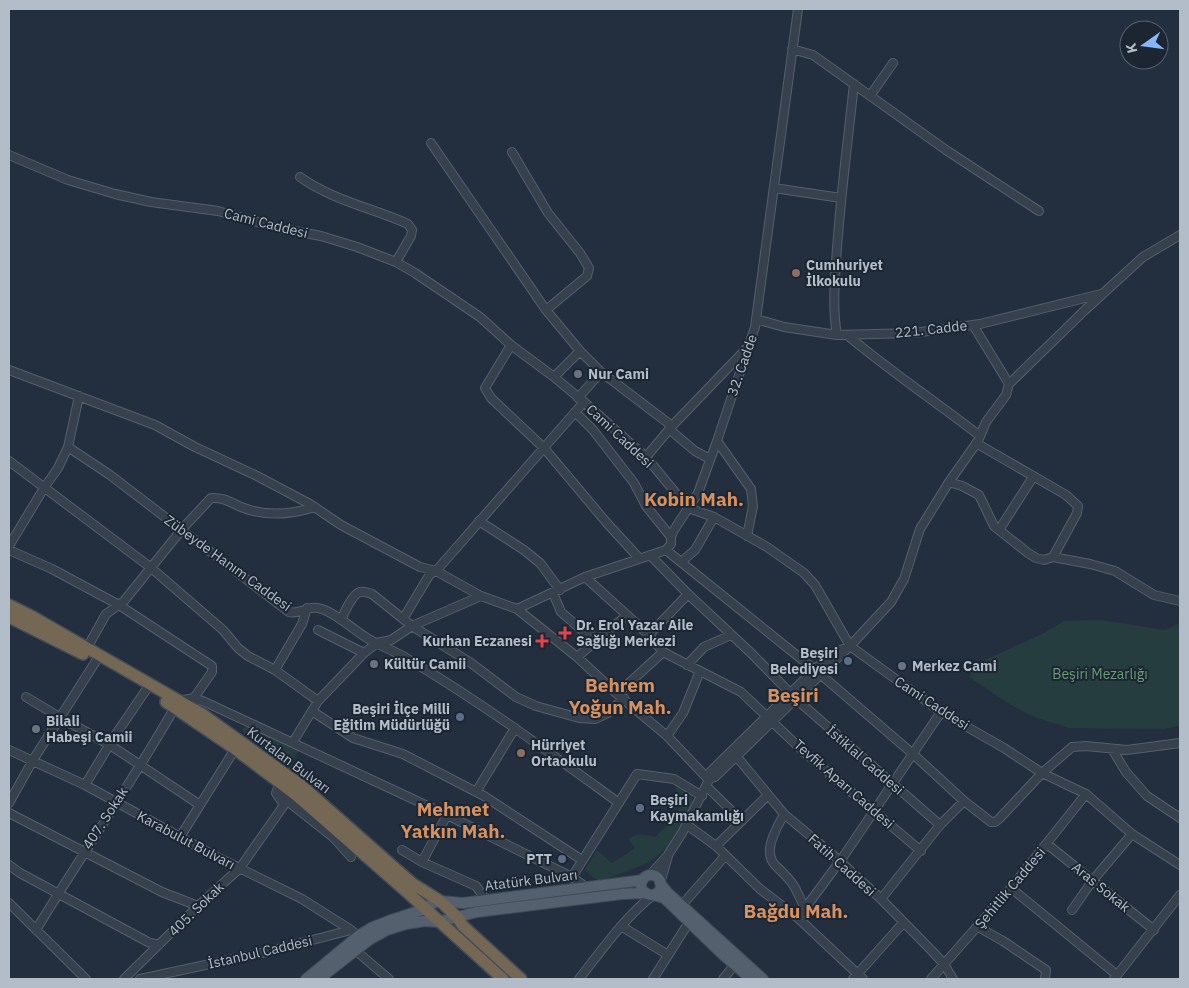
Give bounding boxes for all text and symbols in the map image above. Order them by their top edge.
north arrow [1119,20,1169,70]
text: K [1121,41,1141,55]
street label: Cami Caddesi [222,204,310,242]
place label: Cumhuriyet İlkokulu [806,256,883,290]
marker: Cumhuriyet İlkokulu [790,267,802,279]
street label: 221. Cadde [894,316,968,342]
street label: 32. Cadde [723,332,761,398]
place label: Nur Cami [588,365,649,383]
marker: Nur Cami [572,368,584,380]
street label: Cami Caddesi [583,400,657,472]
district label: Kobin Mah. [644,487,744,511]
street label: Zübeyde Hanım Caddesi [161,511,295,615]
place label: Dr. Erol Yazar Aile Sağlığı Merkezi [576,616,694,650]
marker: Dr. Erol Yazar Aile Sağlığı Merkezi [558,626,572,640]
place label: Kurhan Eczanesi [422,632,532,650]
marker: Kurhan Eczanesi [536,635,548,647]
place label: Beşiri Belediyesi [770,644,838,678]
place label: Kültür Camii [384,655,466,673]
marker: Beşiri Belediyesi [842,655,854,667]
place label: Merkez Cami [912,657,997,675]
marker: Kültür Camii [368,658,380,670]
marker: Merkez Cami [896,660,908,672]
park label: Beşiri Mezarlığı [1052,665,1148,683]
street label: Cami Caddesi [891,672,973,734]
district label: Behrem Yoğun Mah. [568,673,672,719]
district label: Beşiri [767,683,819,707]
place label: Beşiri İlçe Milli Eğitim Müdürlüğü [333,700,450,734]
marker: Beşiri İlçe Milli Eğitim Müdürlüğü [454,711,466,723]
place label: Bilali Habeşi Camii [46,712,132,746]
street label: İstiklal Caddesi [823,721,907,799]
marker: Bilali Habeşi Camii [30,723,42,735]
street label: Kurtalan Bulvarı [243,723,335,797]
place label: Hürriyet Ortaokulu [531,736,597,770]
street label: Tevfik Aparı Caddesi [790,736,898,832]
marker: Hürriyet Ortaokulu [515,747,527,759]
street label: 407. Sokak [78,783,132,852]
place label: Beşiri Kaymakamlığı [650,791,744,825]
district label: Mehmet Yatkın Mah. [401,797,505,843]
marker: Beşiri Kaymakamlığı [634,802,646,814]
street label: Karabulut Bulvarı [134,807,238,873]
street label: Fatih Caddesi [804,830,880,900]
street label: Şehitlik Caddesi [971,844,1049,932]
place label: PTT [526,850,552,868]
marker: PTT [556,853,568,865]
street label: Aras Sokak [1068,858,1134,916]
street label: Atatürk Bulvarı [483,865,579,895]
street label: 405. Sokak [164,878,228,940]
district label: Bağdu Mah. [744,899,849,923]
street label: İstanbul Caddesi [206,931,314,973]

